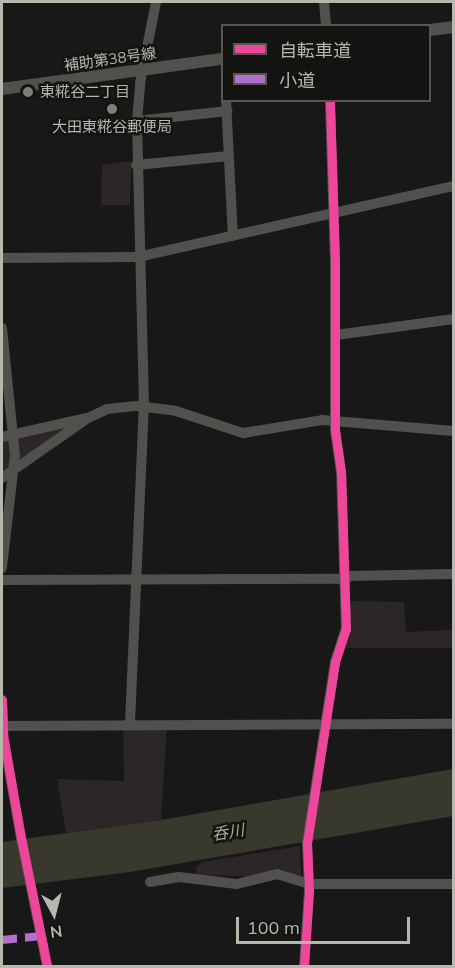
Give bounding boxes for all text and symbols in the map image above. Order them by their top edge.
legend [221,24,431,102]
text: 自転車道 [279,39,351,62]
street label: 補助第38号線 [63,44,157,74]
text: 小道 [279,69,315,92]
place label: 東糀谷二丁目 [40,83,130,101]
marker: 東糀谷二丁目 [21,85,35,99]
marker: 大田東糀谷郵便局 [105,102,119,116]
place label: 大田東糀谷郵便局 [52,118,172,136]
water label: 呑川 [211,820,245,844]
north arrow [24,884,84,944]
scale bar [239,905,413,943]
text: 100 m [247,916,300,939]
text: N [49,921,63,943]

